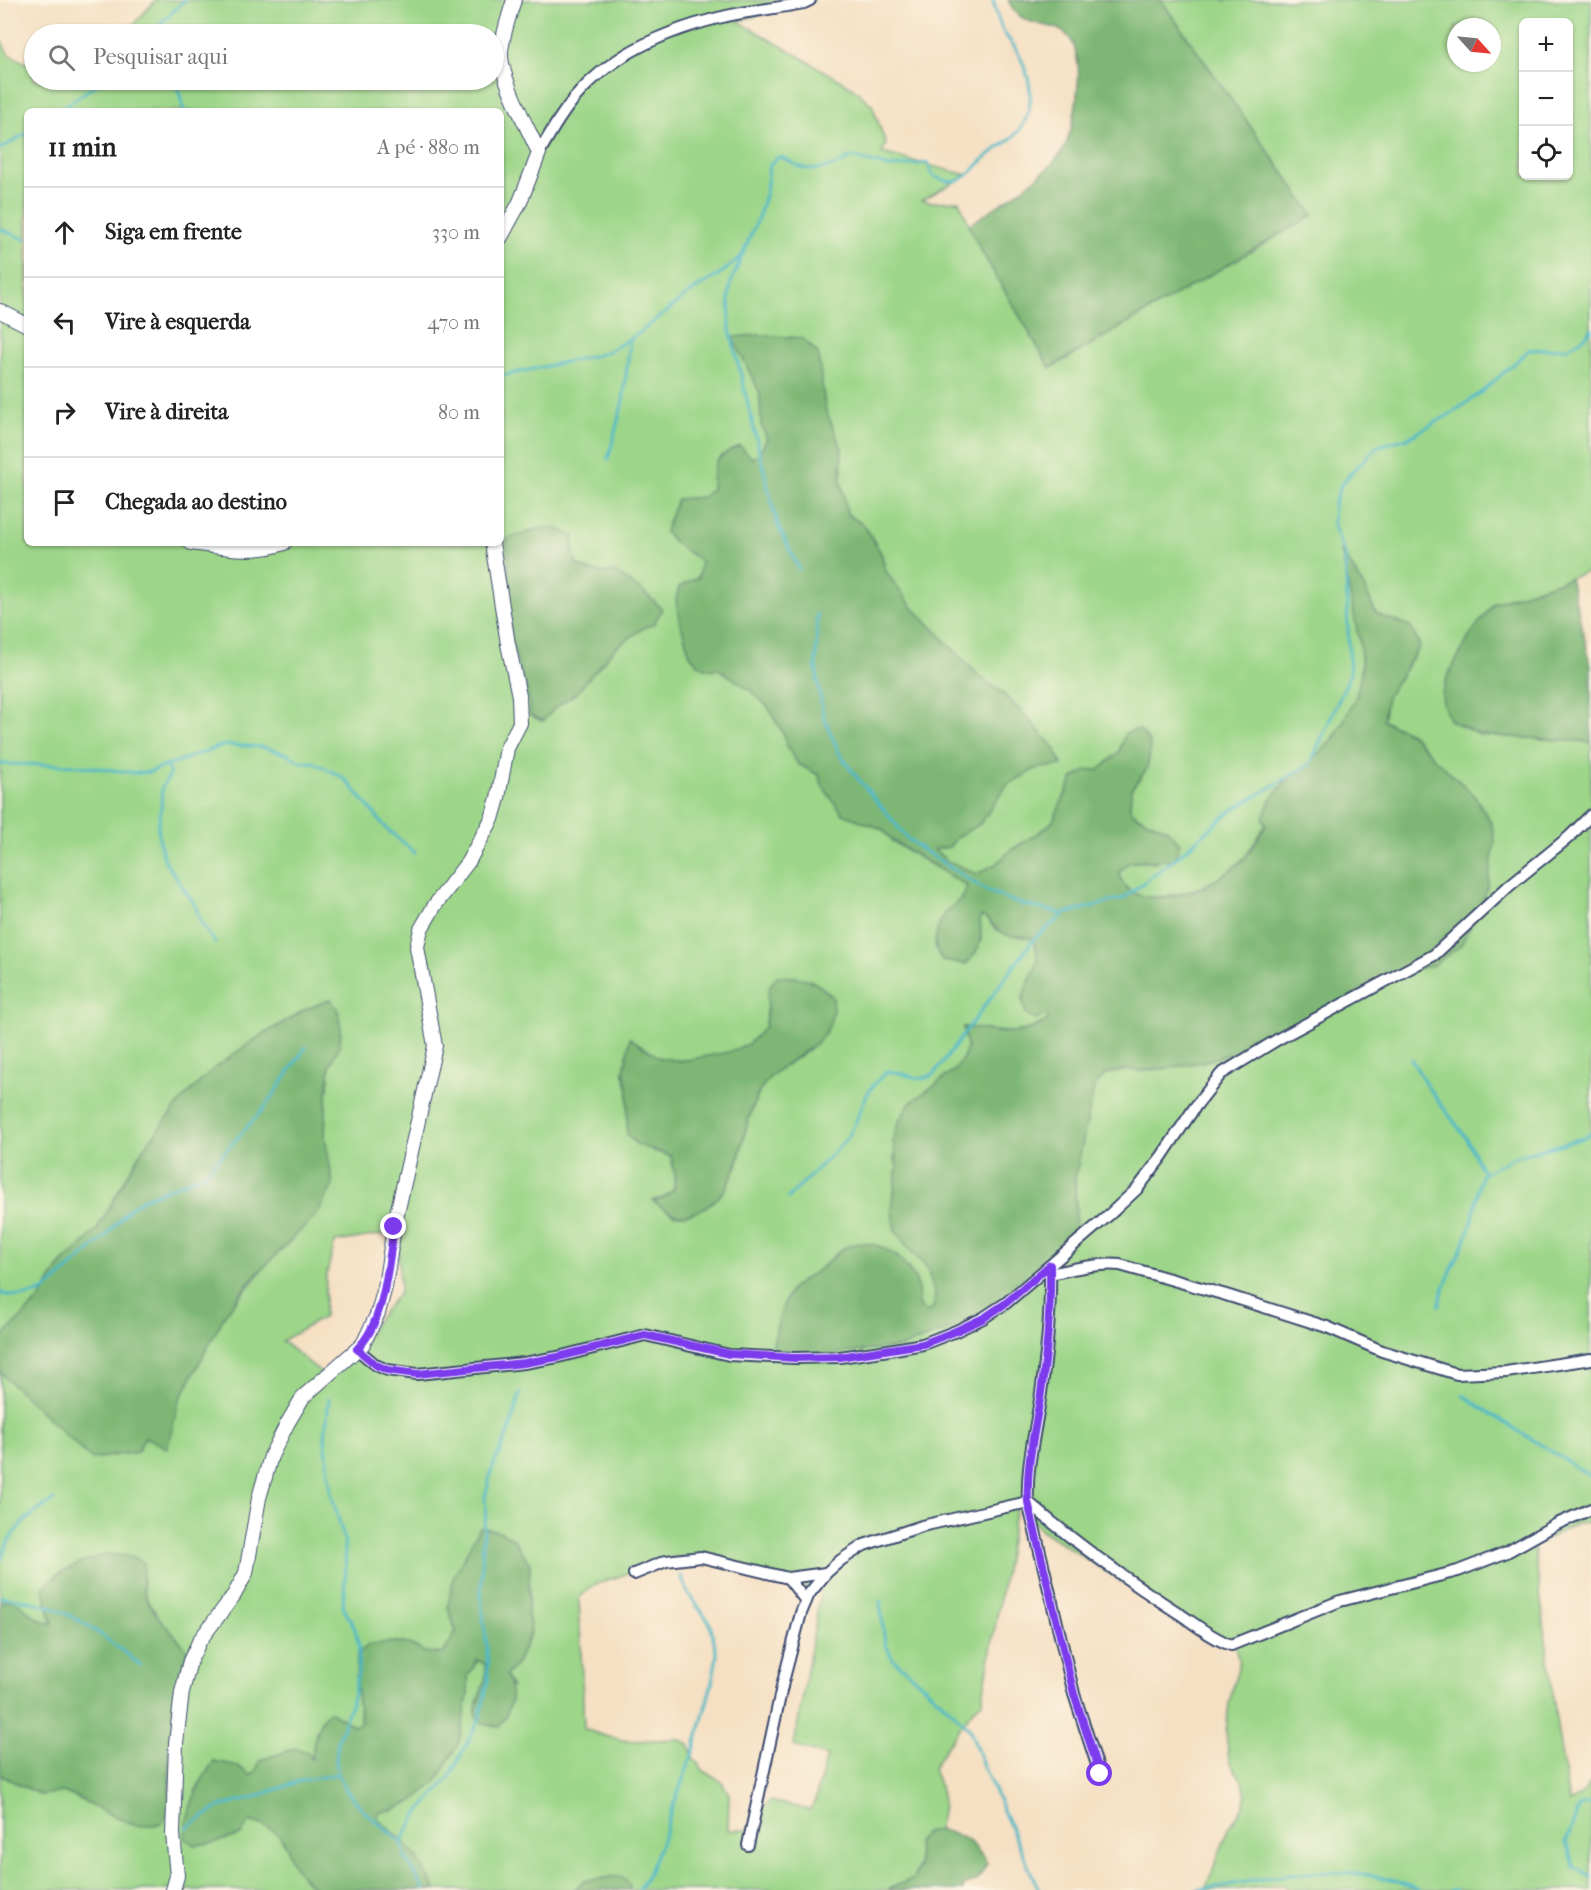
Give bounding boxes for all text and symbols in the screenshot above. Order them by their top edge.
north arrow [1447,18,1501,72]
map controls [1519,18,1573,180]
button: + [1519,18,1573,72]
search box [24,24,504,90]
icon: search [45,41,78,74]
text: Pesquisar aqui [93,44,228,70]
button: − [1519,72,1573,126]
button: locate [1519,126,1573,180]
text: 11 min [48,132,117,163]
text: A pé · 880 m [377,136,480,159]
icon: ahead [48,216,81,249]
text: Siga em frente [105,219,242,245]
text: 330 m [432,221,480,244]
icon: left [48,306,81,339]
text: Vire à esquerda [105,309,250,335]
text: 470 m [427,311,480,334]
icon: right [48,396,81,429]
text: Vire à direita [105,399,228,425]
text: 80 m [438,401,480,424]
icon: arrive [48,486,81,519]
text: Chegada ao destino [105,489,287,515]
route end [380,1213,406,1239]
route start [1086,1760,1112,1786]

